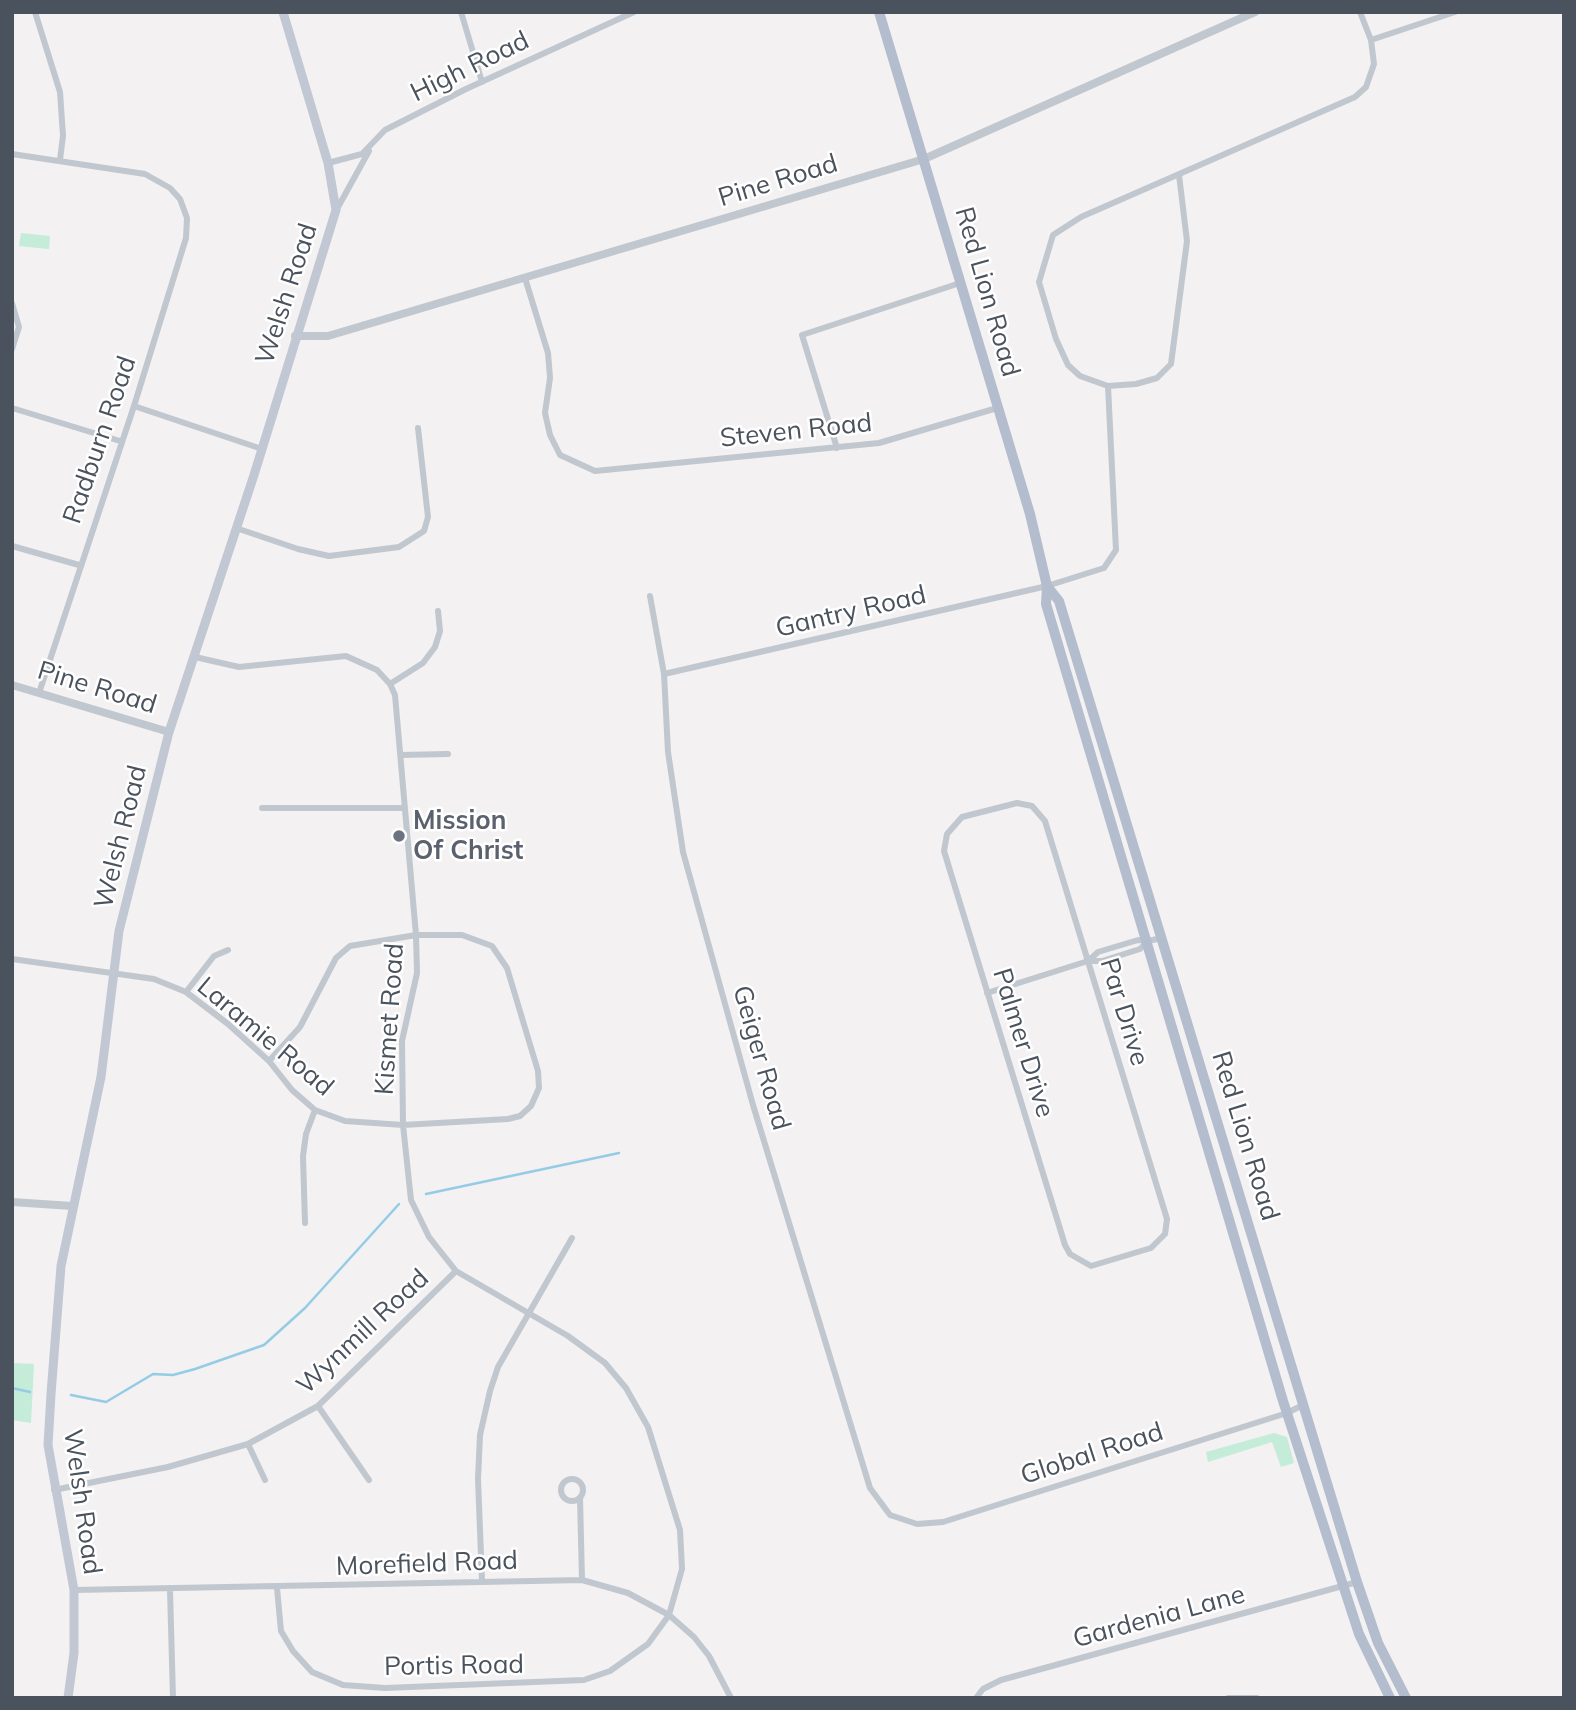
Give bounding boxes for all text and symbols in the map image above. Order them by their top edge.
street label: High Road [406,25,534,109]
street label: Pine Road [715,148,841,214]
street label: Red Lion Road [948,203,1026,381]
street label: Welsh Road [250,220,324,368]
street label: Radburn Road [57,352,143,528]
street label: Steven Road [718,408,874,454]
street label: Gantry Road [773,580,929,644]
street label: Pine Road [34,655,160,721]
street label: Welsh Road [88,762,154,912]
place label: Mission Of Christ [413,805,523,866]
marker: Mission Of Christ [391,828,407,844]
street label: Kismet Road [369,942,411,1096]
street label: Par Drive [1093,954,1155,1070]
street label: Palmer Drive [986,965,1060,1121]
street label: Laramie Road [190,971,340,1103]
street label: Geiger Road [725,982,797,1134]
street label: Red Lion Road [1204,1048,1286,1224]
street label: Wynmill Road [291,1263,435,1401]
street label: Global Road [1017,1416,1167,1492]
street label: Welsh Road [56,1427,108,1577]
street label: Morefield Road [336,1545,518,1583]
street label: Gardenia Lane [1070,1579,1248,1655]
street label: Portis Road [384,1649,524,1683]

